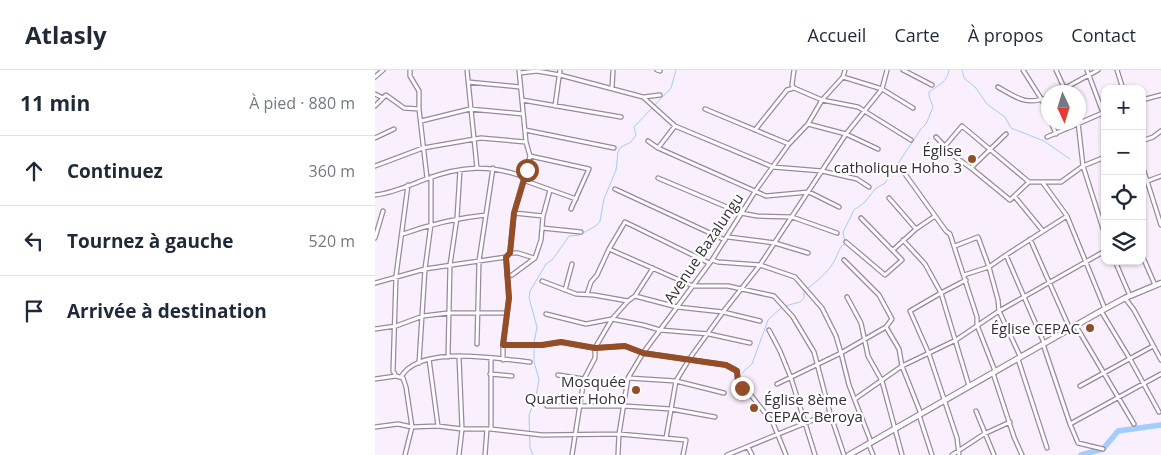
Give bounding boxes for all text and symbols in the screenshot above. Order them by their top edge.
text: Atlasly [25,18,107,51]
text: Accueil [808,23,866,47]
text: Carte [894,23,940,47]
text: À propos [968,23,1043,47]
text: Contact [1071,23,1136,47]
north arrow [1041,85,1086,130]
map controls [1101,85,1146,265]
button: + [1101,85,1146,130]
text: 11 min [20,89,90,117]
text: À pied · 880 m [249,92,355,114]
button: − [1101,130,1146,175]
place label: Église catholique Hoho 3 [834,140,962,177]
marker: Église catholique Hoho 3 [966,153,978,165]
icon: ahead [20,157,48,185]
text: Continuez [67,158,163,184]
route start [516,159,539,182]
text: 360 m [309,160,355,182]
button: locate [1101,175,1146,220]
street label: Avenue Bazalungu [659,189,747,307]
button: layers [1101,220,1146,265]
icon: left [20,227,48,255]
text: Tournez à gauche [67,228,233,254]
text: 520 m [309,230,355,252]
icon: arrive [20,297,48,325]
text: Arrivée à destination [67,298,267,324]
place label: Église CEPAC [991,318,1080,338]
marker: Église CEPAC [1084,322,1096,334]
place label: Mosquée Quartier Hoho [525,371,626,408]
route end [731,377,754,400]
marker: Mosquée Quartier Hoho [630,384,642,396]
place label: Église 8ème CEPAC Beroya [764,389,863,426]
marker: Église 8ème CEPAC Beroya [748,402,760,414]

